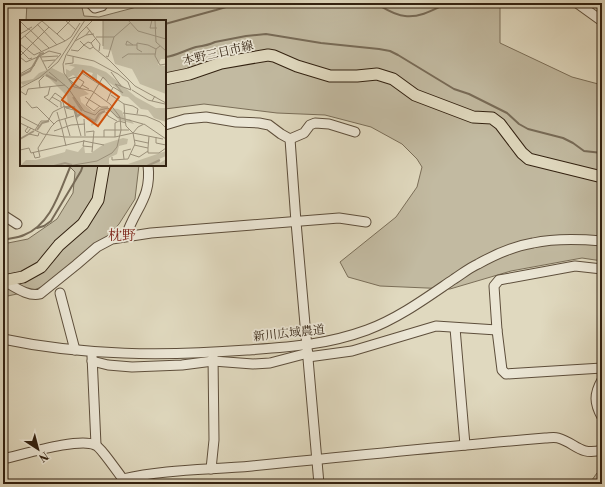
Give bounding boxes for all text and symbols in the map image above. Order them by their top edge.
inset map [20,20,166,166]
street label: 本野三日市線 [181,38,255,69]
district label: 枕野 [108,227,136,245]
street label: 新川広域農道 [252,322,326,345]
north arrow [18,429,58,469]
text: N [35,448,51,465]

